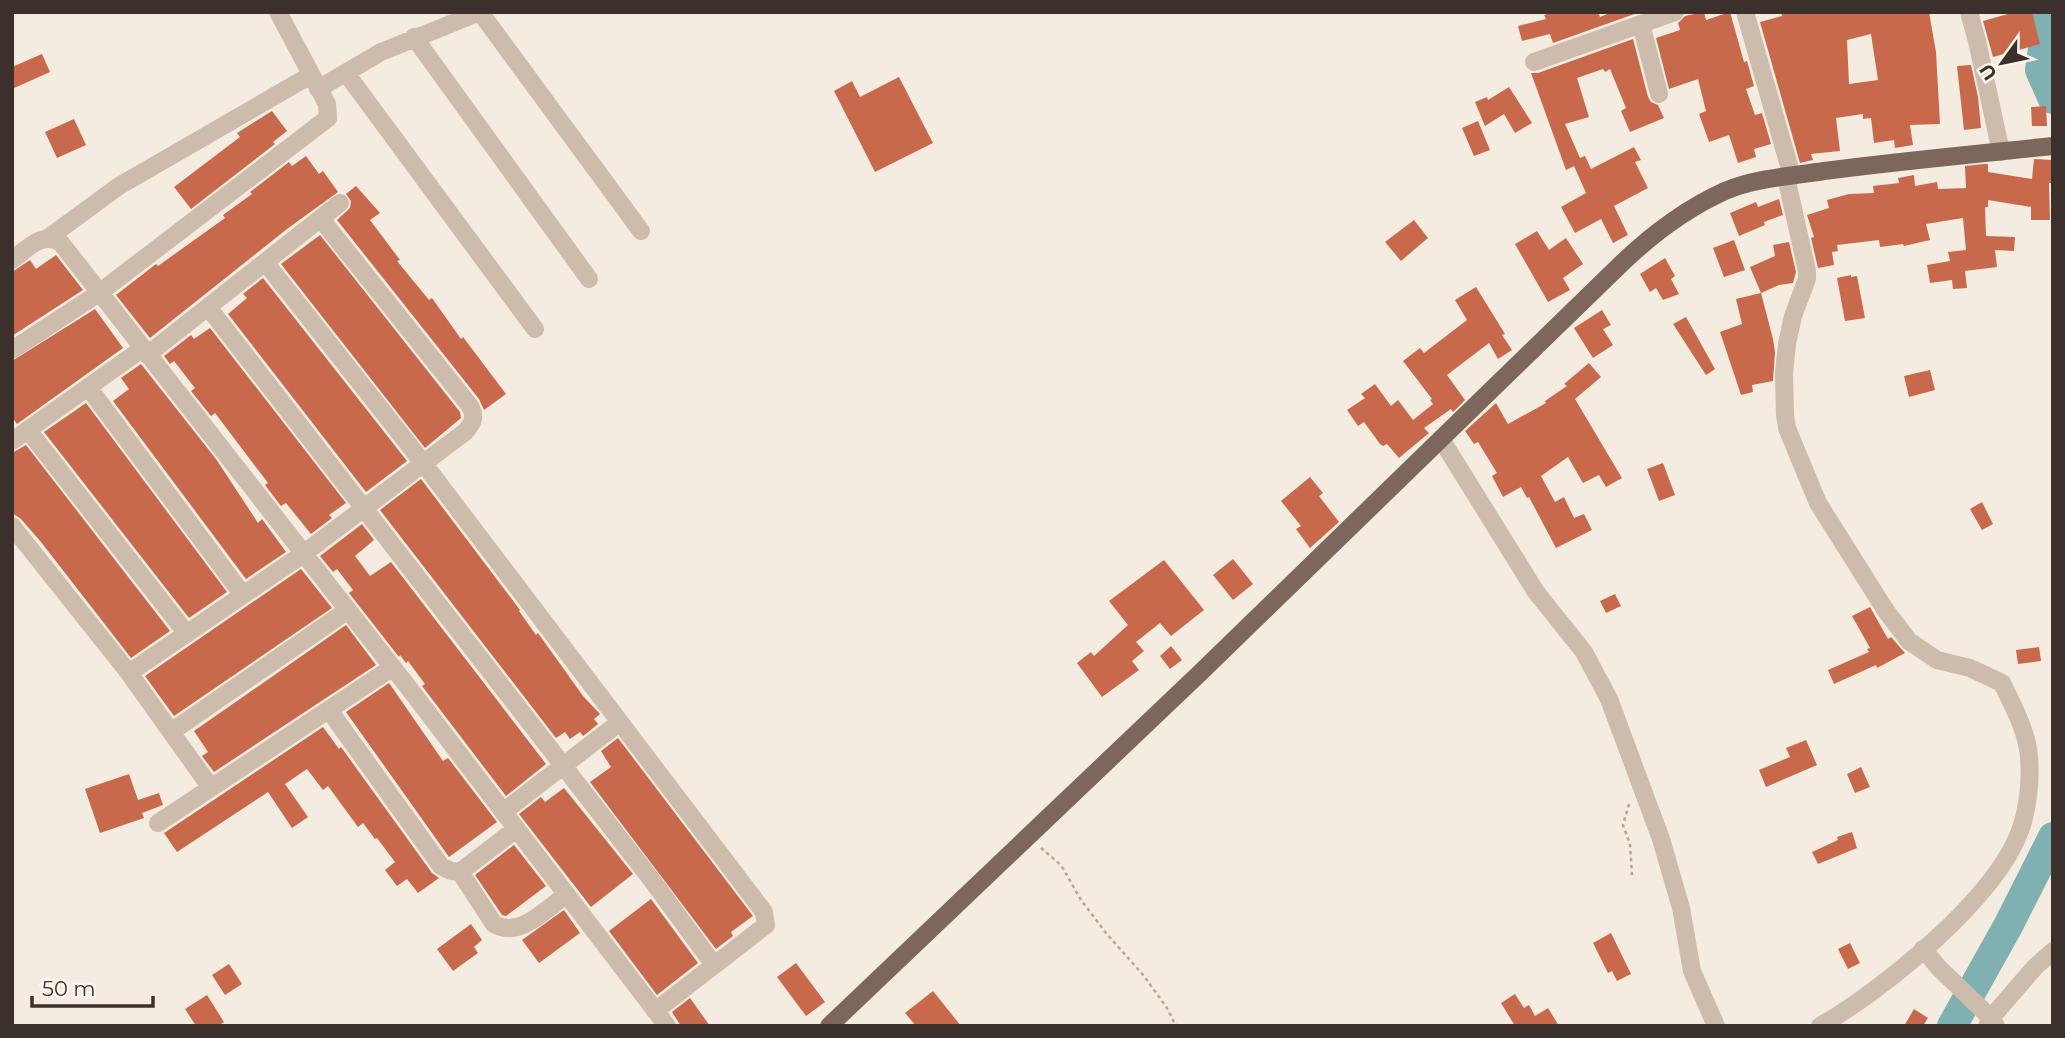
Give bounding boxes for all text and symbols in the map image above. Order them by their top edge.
north arrow [1967,28,2037,98]
text: U [1974,59,2002,85]
scale bar [32,964,152,1008]
text: 50 m [42,976,96,1001]

